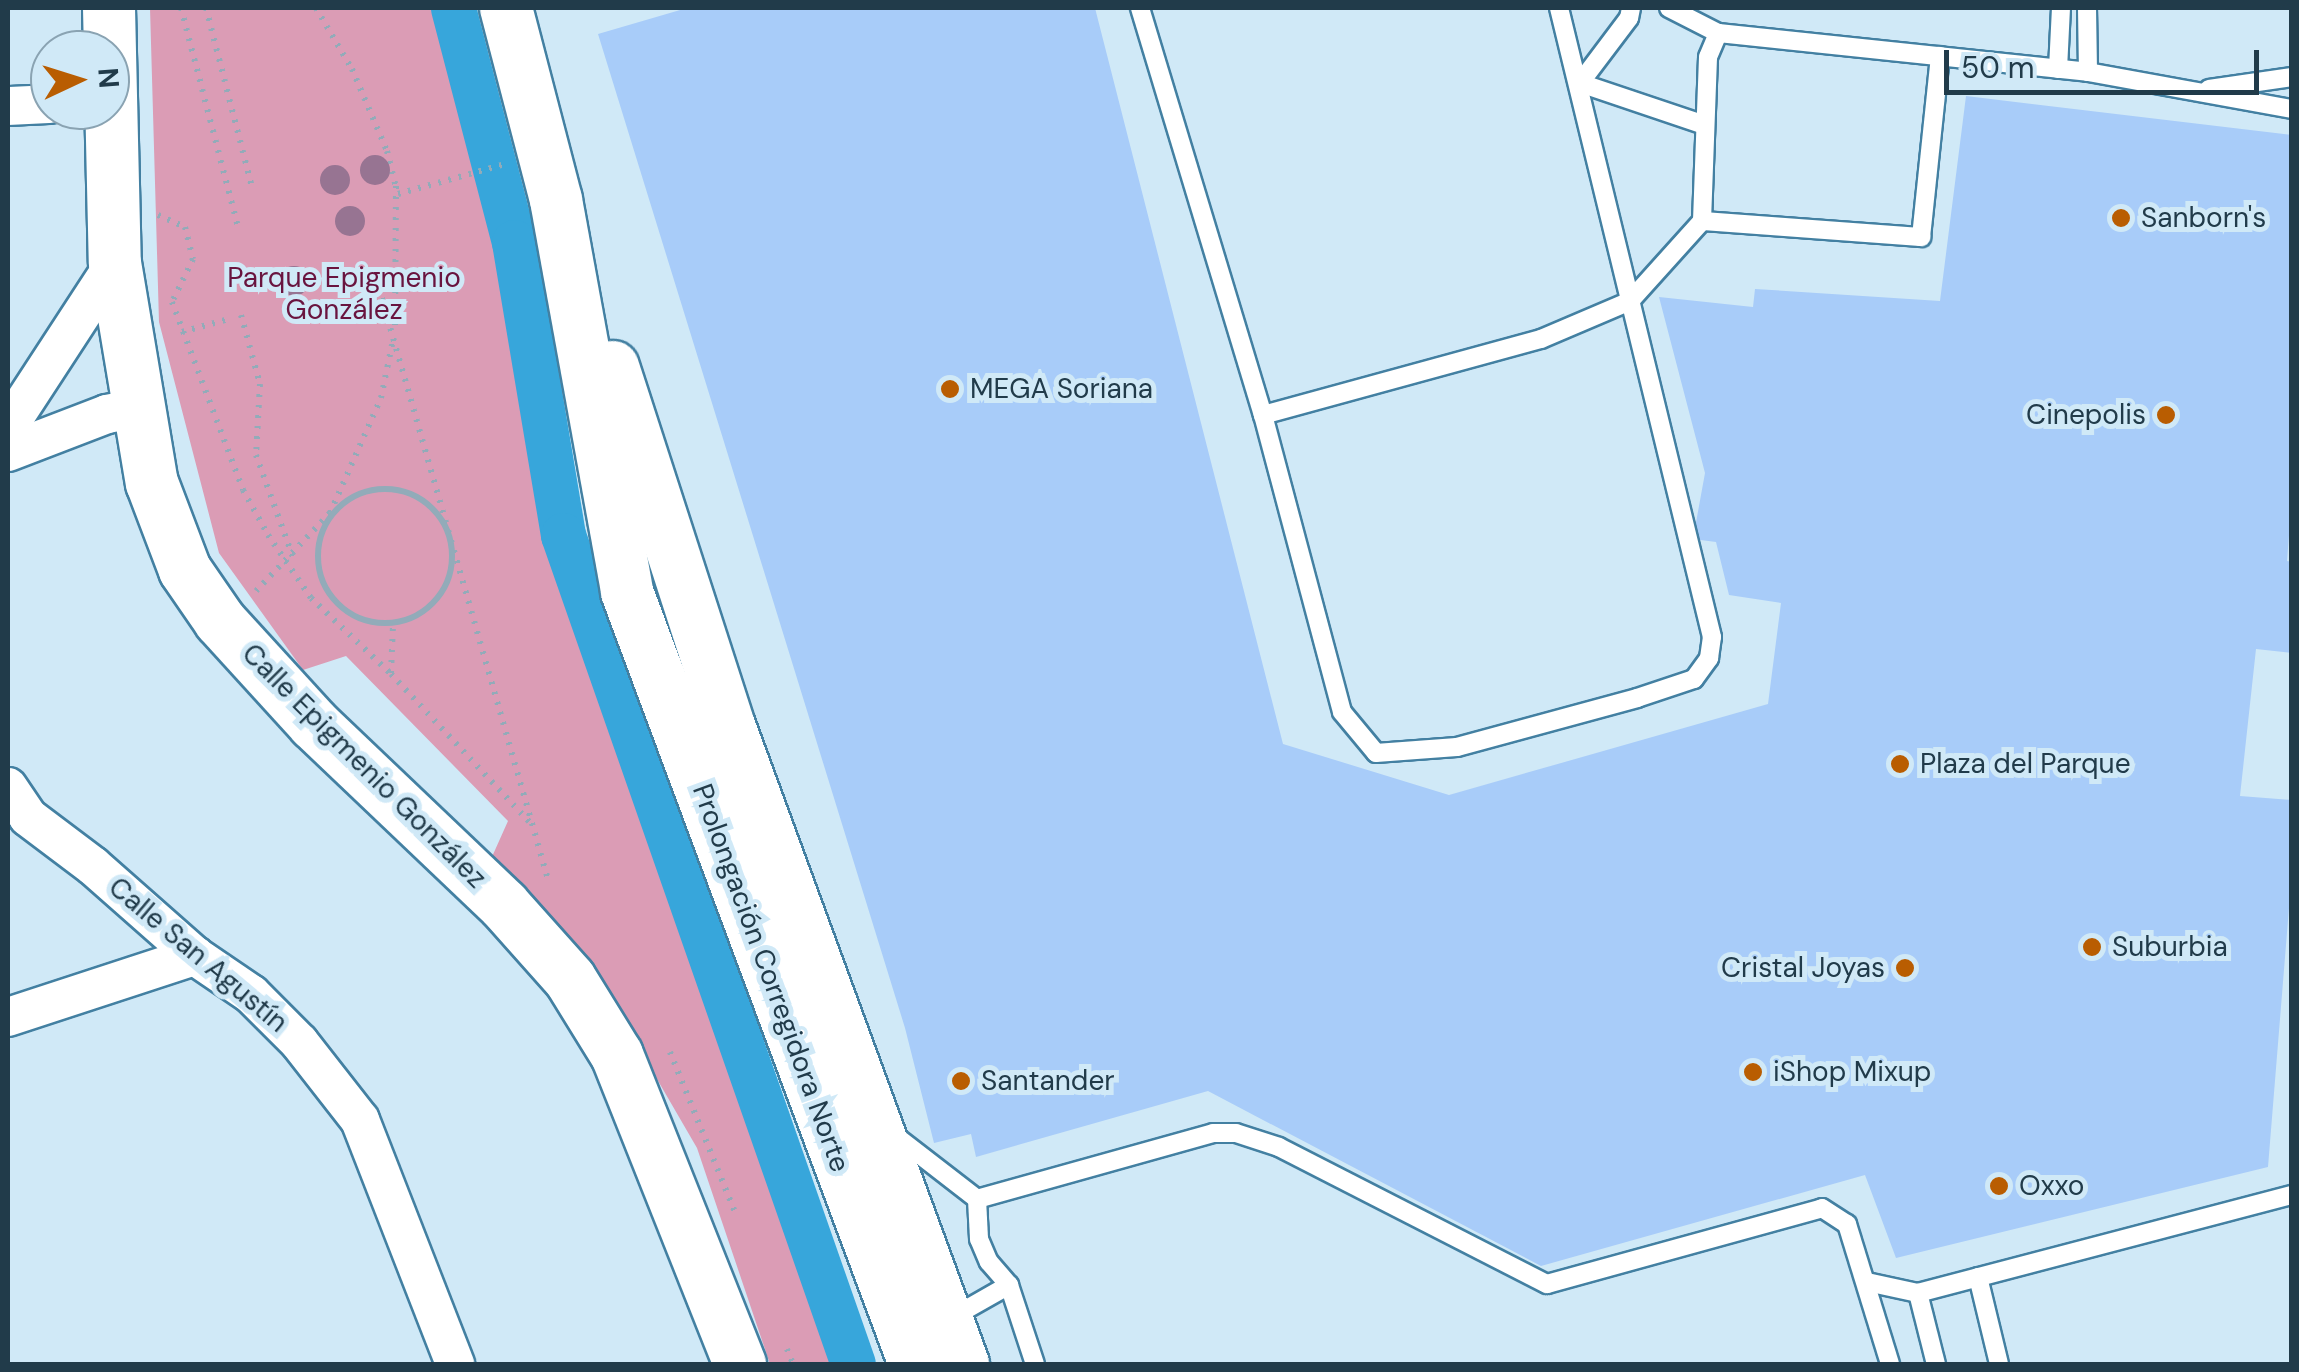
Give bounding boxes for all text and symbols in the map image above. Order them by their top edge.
north arrow [30,30,130,130]
scale bar [1949,30,2264,92]
text: 50 m [1961,48,2035,87]
text: N [89,67,128,89]
place label: Sanborn's [2141,201,2266,235]
marker: Sanborn's [2110,207,2132,229]
park label: Parque Epigmenio González [227,261,461,327]
place label: MEGA Soriana [970,372,1153,406]
marker: MEGA Soriana [939,378,961,400]
place label: Cinepolis [2026,398,2146,432]
marker: Cinepolis [2155,404,2177,426]
street label: Calle Epigmenio González [235,637,493,895]
place label: Plaza del Parque [1920,747,2131,781]
marker: Plaza del Parque [1889,753,1911,775]
street label: Prolongación Corregidora Norte [685,779,857,1177]
street label: Calle San Agustín [102,870,294,1040]
place label: Suburbia [2112,930,2228,964]
marker: Suburbia [2081,936,2103,958]
place label: Cristal Joyas [1721,951,1885,985]
marker: Cristal Joyas [1894,957,1916,979]
place label: iShop Mixup [1773,1055,1931,1089]
marker: iShop Mixup [1742,1061,1764,1083]
place label: Santander [981,1064,1115,1098]
marker: Santander [950,1070,972,1092]
place label: Oxxo [2019,1169,2084,1203]
marker: Oxxo [1988,1175,2010,1197]

